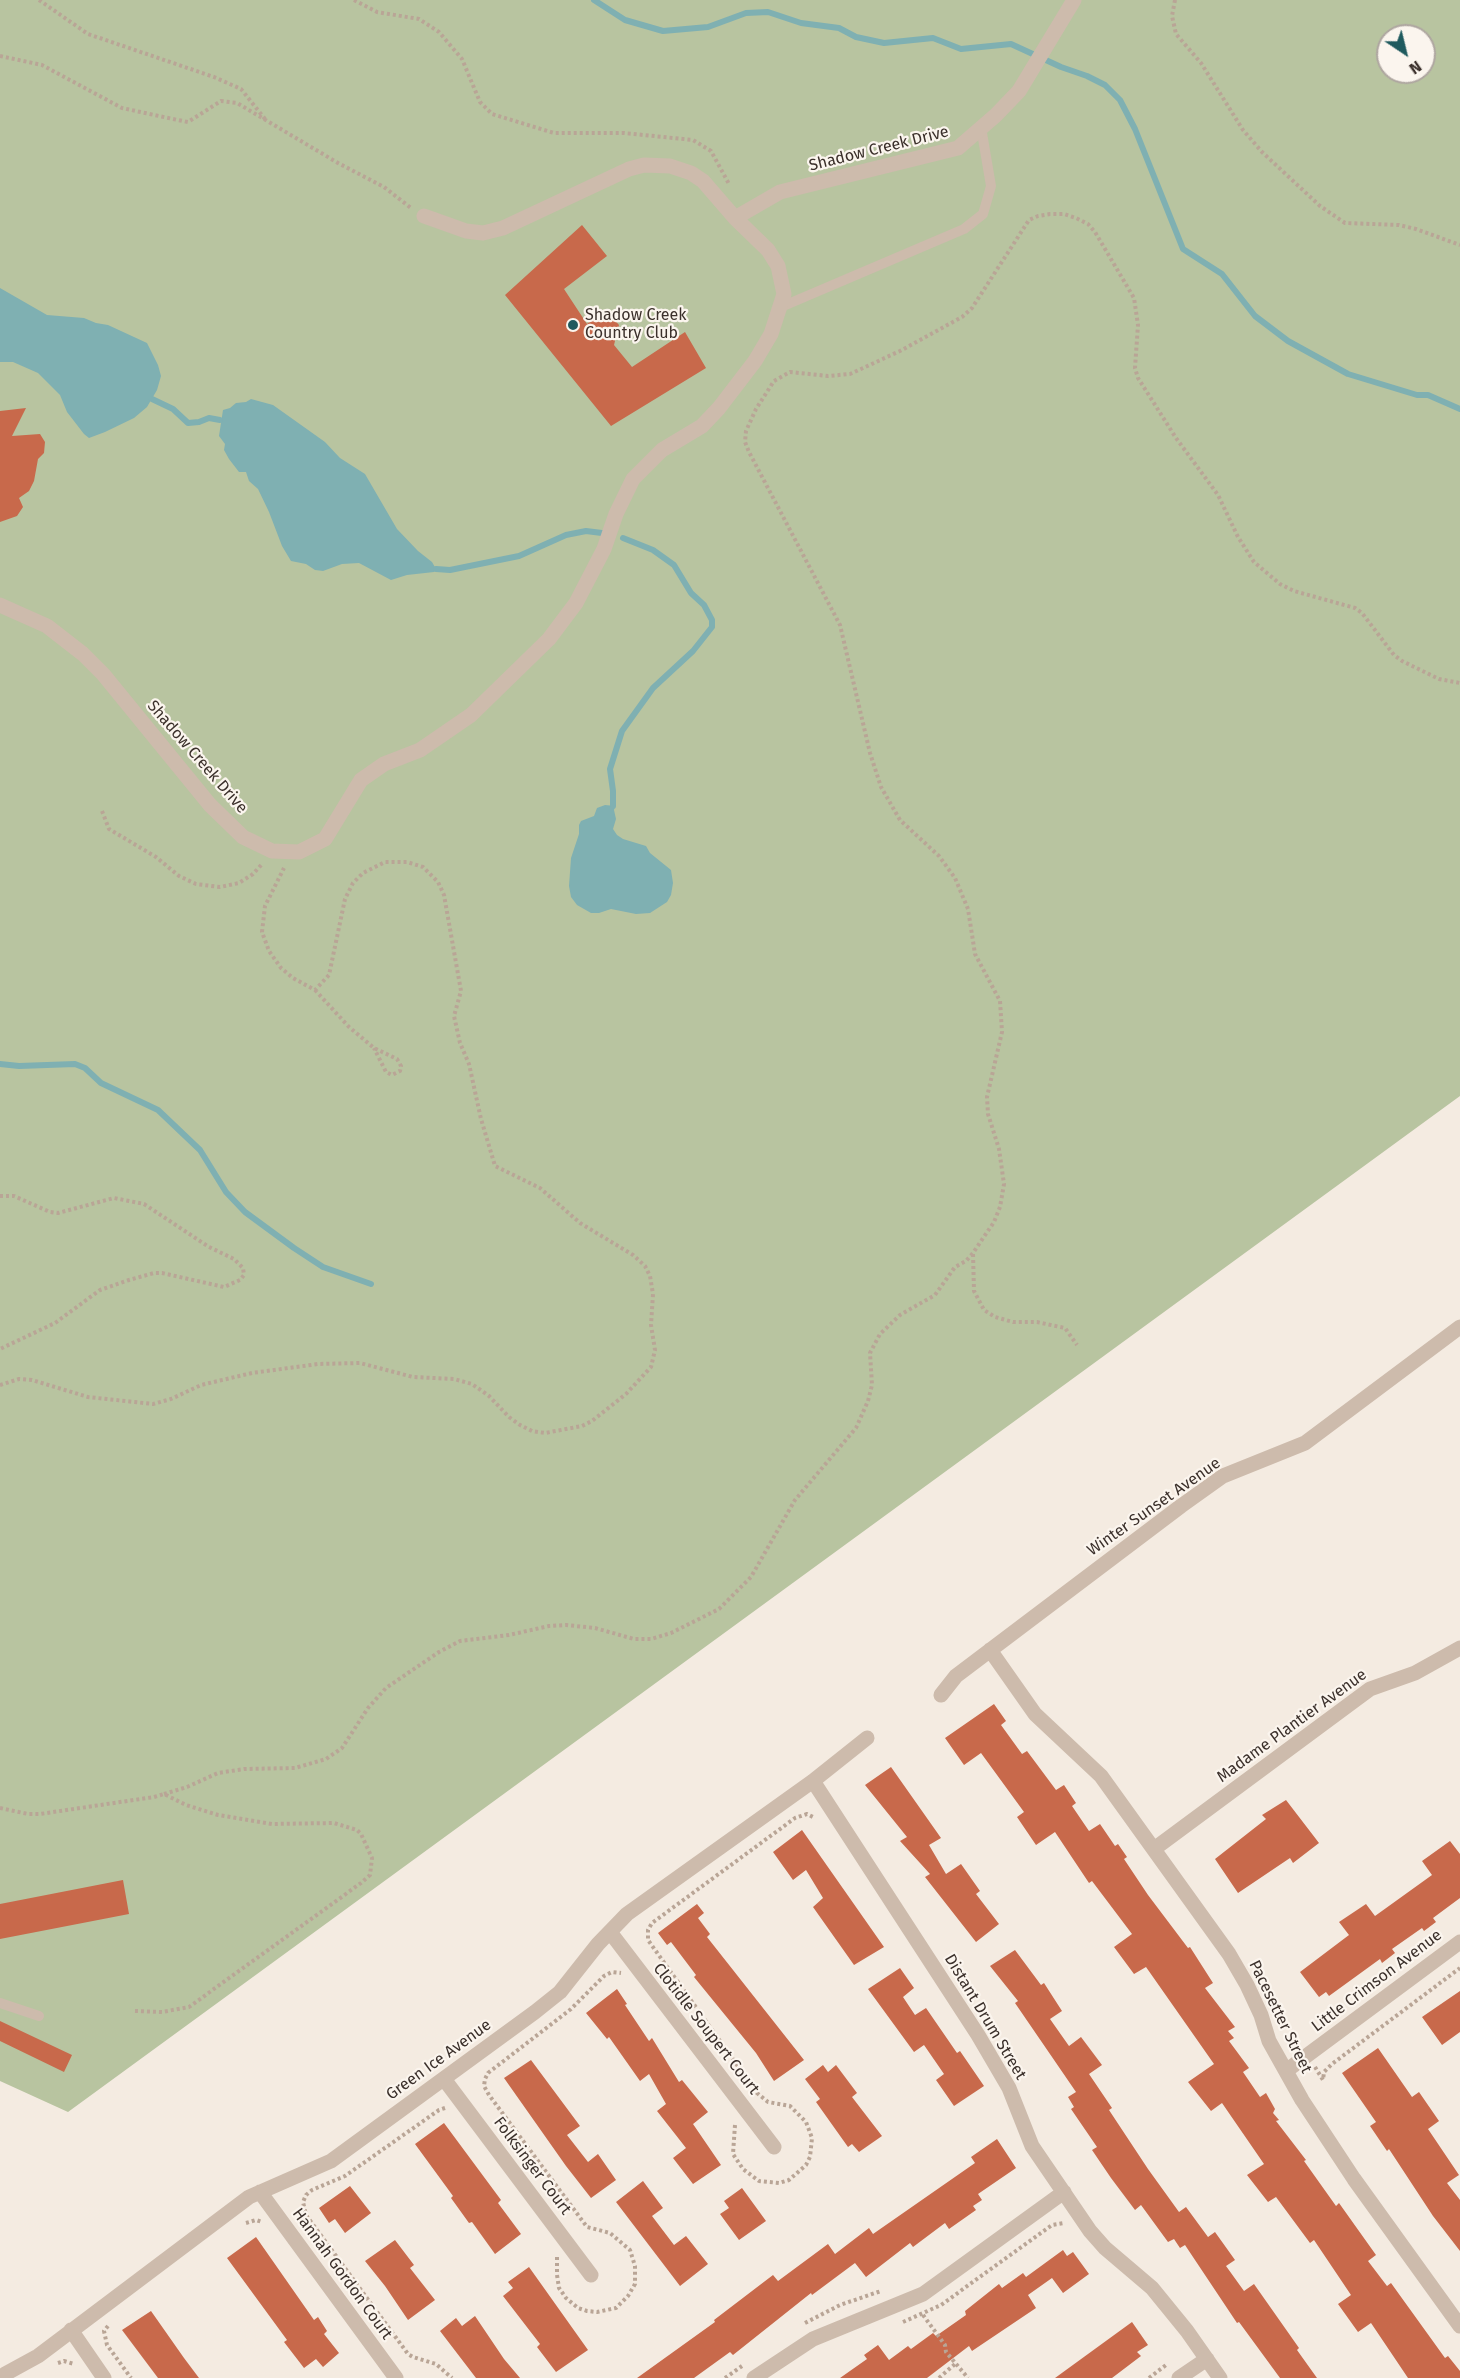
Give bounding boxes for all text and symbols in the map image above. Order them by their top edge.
north arrow [1376,24,1436,84]
text: N [1406,57,1425,78]
street label: Shadow Creek Drive [807,122,951,176]
place label: Shadow Creek Country Club [585,306,686,344]
marker: Shadow Creek Country Club [566,318,580,332]
street label: Shadow Creek Drive [143,697,251,817]
street label: Winter Sunset Avenue [1084,1454,1224,1560]
street label: Madame Plantier Avenue [1213,1665,1371,1787]
street label: Little Crimson Avenue [1308,1926,1446,2036]
street label: Distant Drum Street [940,1951,1030,2083]
street label: Pacesetter Street [1244,1957,1316,2077]
street label: Clotidle Soupert Court [649,1960,763,2098]
street label: Green Ice Avenue [383,2016,495,2104]
street label: Folksinger Court [489,2113,575,2219]
street label: Hannah Gordon Court [288,2205,396,2343]

